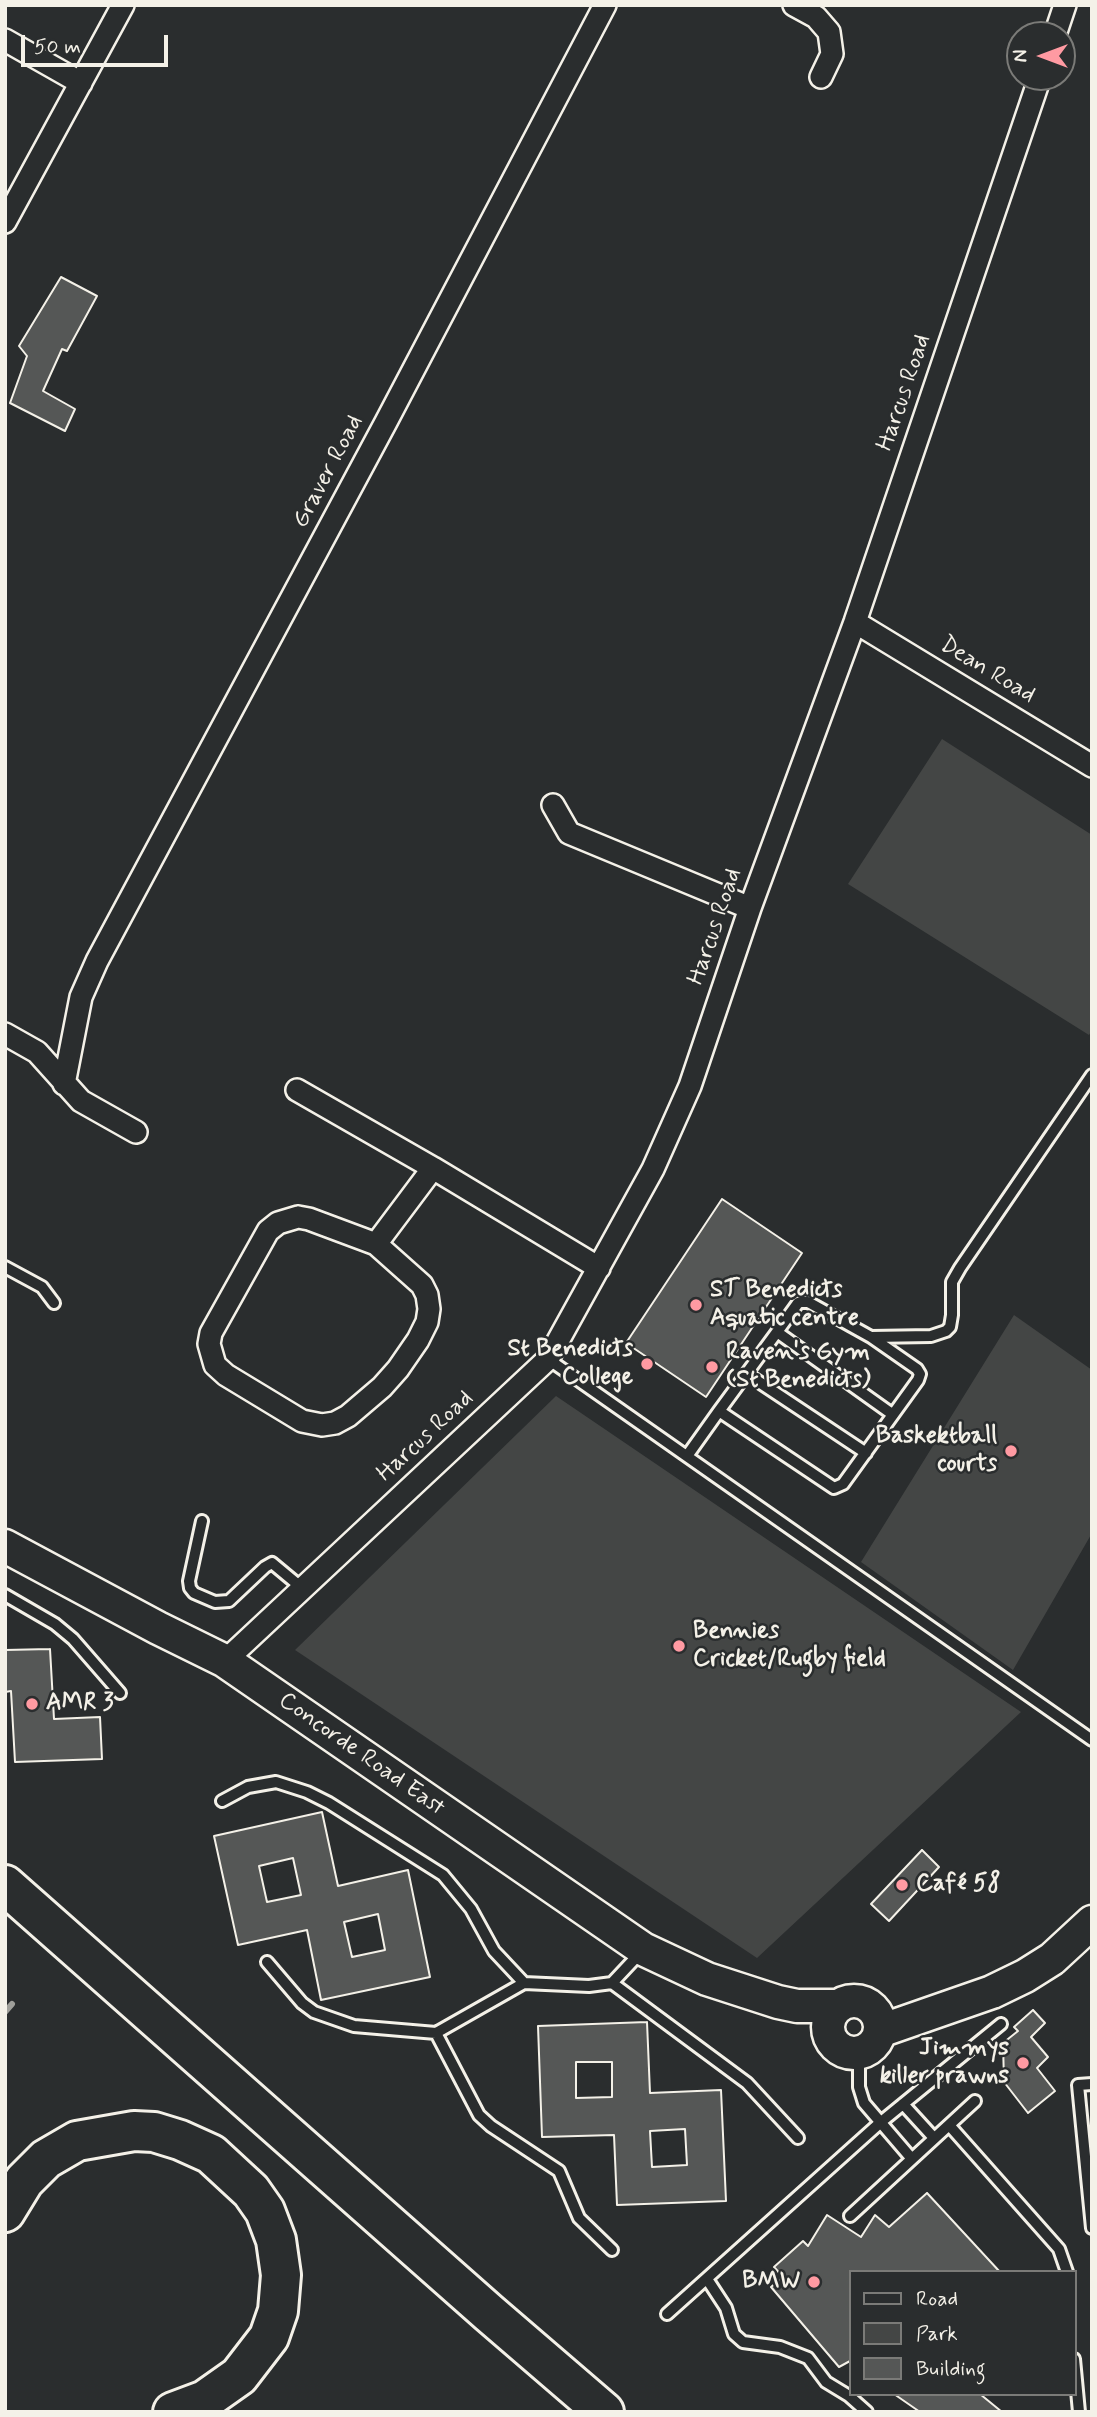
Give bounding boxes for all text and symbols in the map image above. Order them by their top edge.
scale bar [24,21,172,65]
north arrow [1006,21,1076,91]
text: 50 m [34,33,81,61]
text: N [1009,50,1034,62]
street label: Harcus Road [872,331,938,455]
street label: Graver Road [287,411,371,533]
street label: Dean Road [934,631,1040,711]
street label: Harcus Road [683,865,749,989]
place label: ST Benedicts Aquatic centre [710,1277,859,1333]
marker: ST Benedicts Aquatic centre [688,1297,704,1313]
place label: St Benedicts College [507,1336,633,1392]
place label: Raven's Gym (St Benedicts) [726,1339,870,1395]
marker: St Benedicts College [639,1356,655,1372]
marker: Raven's Gym (St Benedicts) [704,1359,720,1375]
street label: Harcus Road [372,1385,480,1489]
place label: Baskektball courts [876,1423,997,1479]
marker: Baskektball courts [1003,1443,1019,1459]
place label: Bennies Cricket/Rugby field [693,1618,886,1674]
marker: Bennies Cricket/Rugby field [671,1638,687,1654]
street label: Concorde Road East [272,1687,450,1823]
place label: AMR 3 [46,1690,114,1718]
marker: AMR 3 [24,1696,40,1712]
place label: Café 58 [916,1871,1001,1899]
marker: Café 58 [894,1877,910,1893]
place label: Jimmys killer prawns [880,2035,1009,2091]
marker: Jimmys killer prawns [1015,2055,1031,2071]
place label: BMW [742,2268,800,2296]
legend [848,2270,1076,2396]
marker: BMW [806,2274,822,2290]
text: Road [916,2285,958,2313]
text: Park [916,2320,958,2348]
text: Building [916,2355,986,2383]

